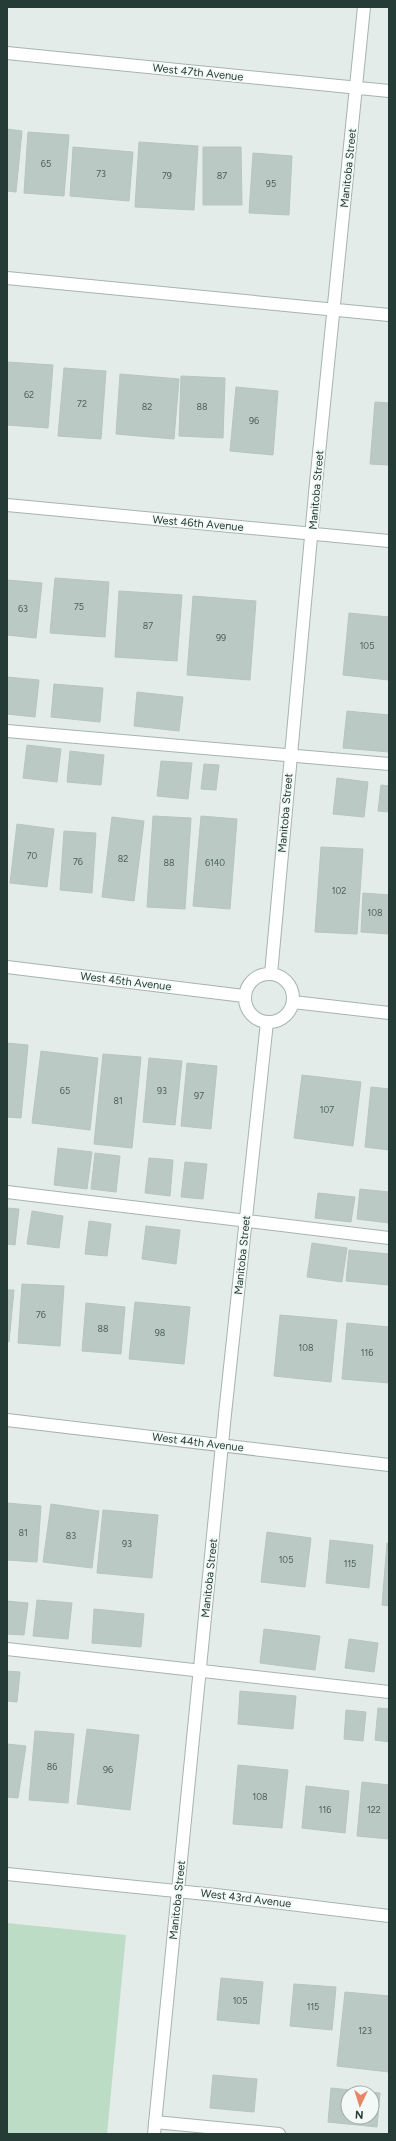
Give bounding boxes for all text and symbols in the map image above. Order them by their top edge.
street label: West 47th Avenue [152,61,244,84]
street label: Manitoba Street [338,128,359,208]
house number: 65 [41,158,51,169]
house number: 73 [96,168,106,179]
house number: 79 [162,170,172,181]
house number: 87 [217,170,227,181]
house number: 95 [266,178,276,189]
house number: 62 [24,389,34,400]
house number: 72 [77,398,87,409]
house number: 82 [142,401,152,412]
house number: 88 [196,401,208,412]
house number: 96 [249,415,259,426]
street label: Manitoba Street [307,450,326,530]
street label: West 46th Avenue [152,513,244,534]
house number: 75 [74,601,84,612]
house number: 63 [18,603,28,614]
house number: 87 [143,620,153,631]
house number: 99 [216,632,226,643]
house number: 105 [360,640,374,651]
street label: Manitoba Street [276,773,295,853]
house number: 70 [27,850,38,861]
house number: 82 [118,853,128,864]
house number: 76 [73,856,83,867]
house number: 88 [163,857,175,868]
house number: 6140 [205,857,225,868]
house number: 102 [332,885,346,896]
house number: 108 [367,907,383,918]
street label: West 45th Avenue [80,969,172,994]
house number: 65 [60,1085,70,1096]
house number: 93 [157,1085,167,1096]
house number: 97 [194,1090,204,1101]
house number: 81 [113,1095,123,1106]
house number: 107 [320,1104,334,1115]
street label: Manitoba Street [232,1215,253,1295]
house number: 76 [36,1309,46,1320]
house number: 88 [97,1323,109,1334]
house number: 98 [155,1327,166,1338]
house number: 108 [298,1342,314,1353]
house number: 116 [361,1347,373,1358]
street label: West 44th Avenue [151,1430,244,1455]
house number: 81 [18,1527,28,1538]
house number: 83 [66,1530,76,1541]
house number: 93 [122,1538,132,1549]
street label: Manitoba Street [199,1538,220,1618]
house number: 105 [279,1554,293,1565]
house number: 115 [344,1558,356,1569]
house number: 86 [47,1761,57,1772]
house number: 96 [103,1764,113,1775]
house number: 108 [252,1791,268,1802]
house number: 116 [319,1804,331,1815]
house number: 122 [367,1804,381,1815]
street label: Manitoba Street [167,1860,188,1940]
street label: West 43rd Avenue [200,1886,292,1910]
house number: 105 [233,1995,247,2006]
house number: 115 [307,2001,319,2012]
house number: 123 [358,2025,372,2036]
north arrow [340,2085,380,2125]
text: N [355,2108,364,2121]

